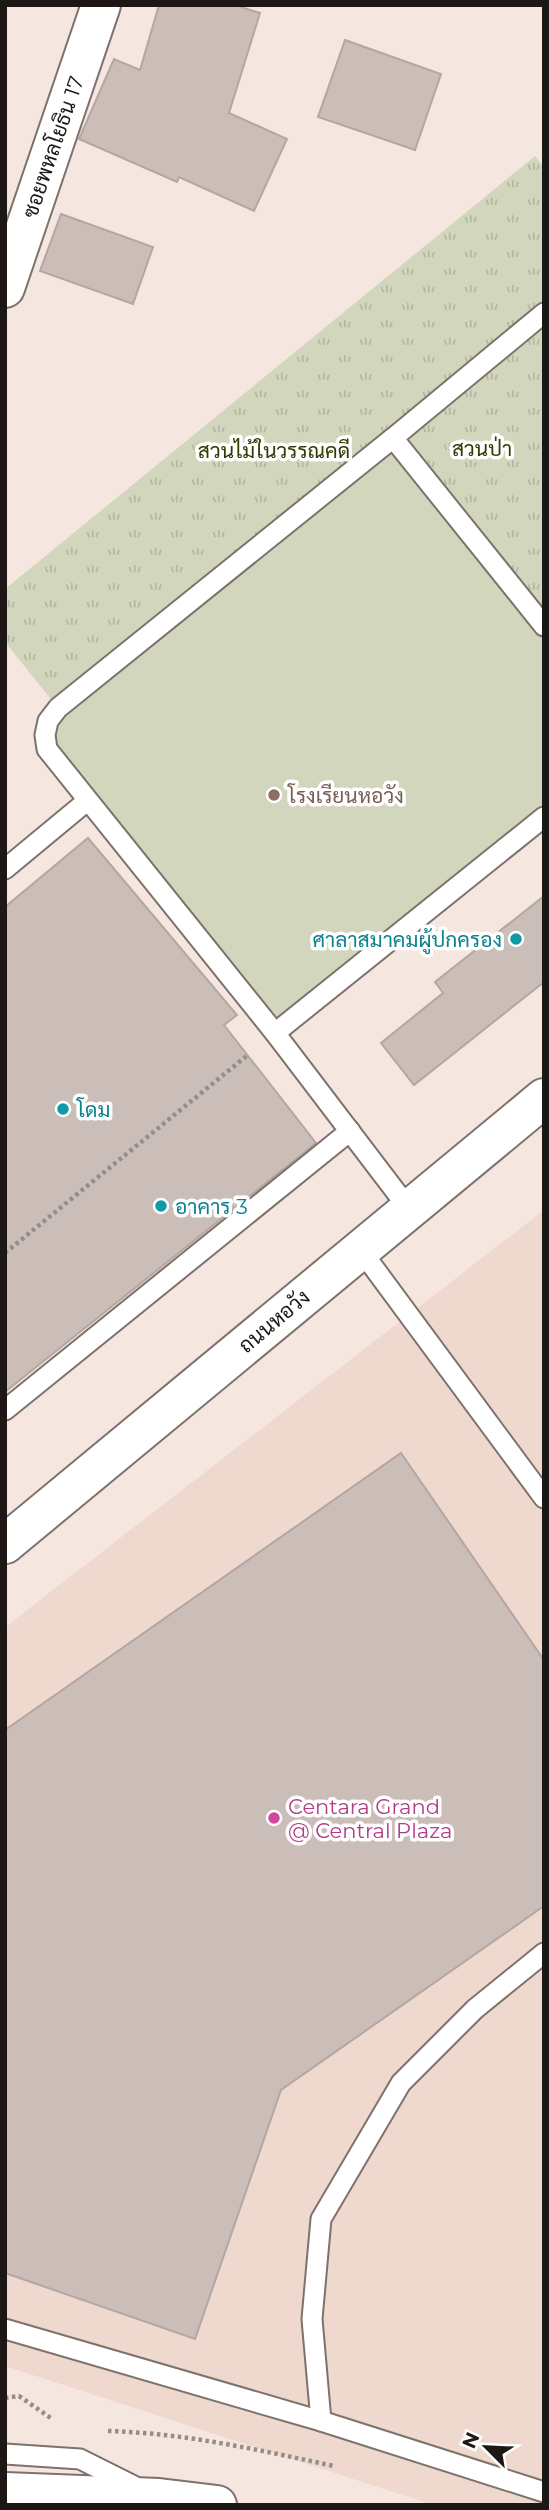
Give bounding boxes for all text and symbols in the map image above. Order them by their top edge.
street label: ซอยพหลโยธิน 17 [17,73,89,221]
park label: สวนป่า [452,436,512,461]
park label: สวนไม้ในวรรณคดี [198,438,350,463]
place label: โรงเรียนหอวัง [287,783,404,808]
marker: โรงเรียนหอวัง [266,787,282,803]
place label: ศาลาสมาคมผู้ปกครอง [312,927,502,955]
marker: ศาลาสมาคมผู้ปกครอง [508,931,524,947]
place label: โดม [76,1097,110,1122]
marker: โดม [55,1101,71,1117]
place label: อาคาร 3 [175,1194,248,1219]
marker: อาคาร 3 [153,1198,169,1214]
street label: ถนนหอวัง [233,1284,315,1358]
place label: Centara Grand @ Central Plaza [288,1794,452,1843]
marker: Centara Grand @ Central Plaza [266,1810,282,1826]
north arrow [451,2412,521,2482]
text: N [457,2429,485,2452]

